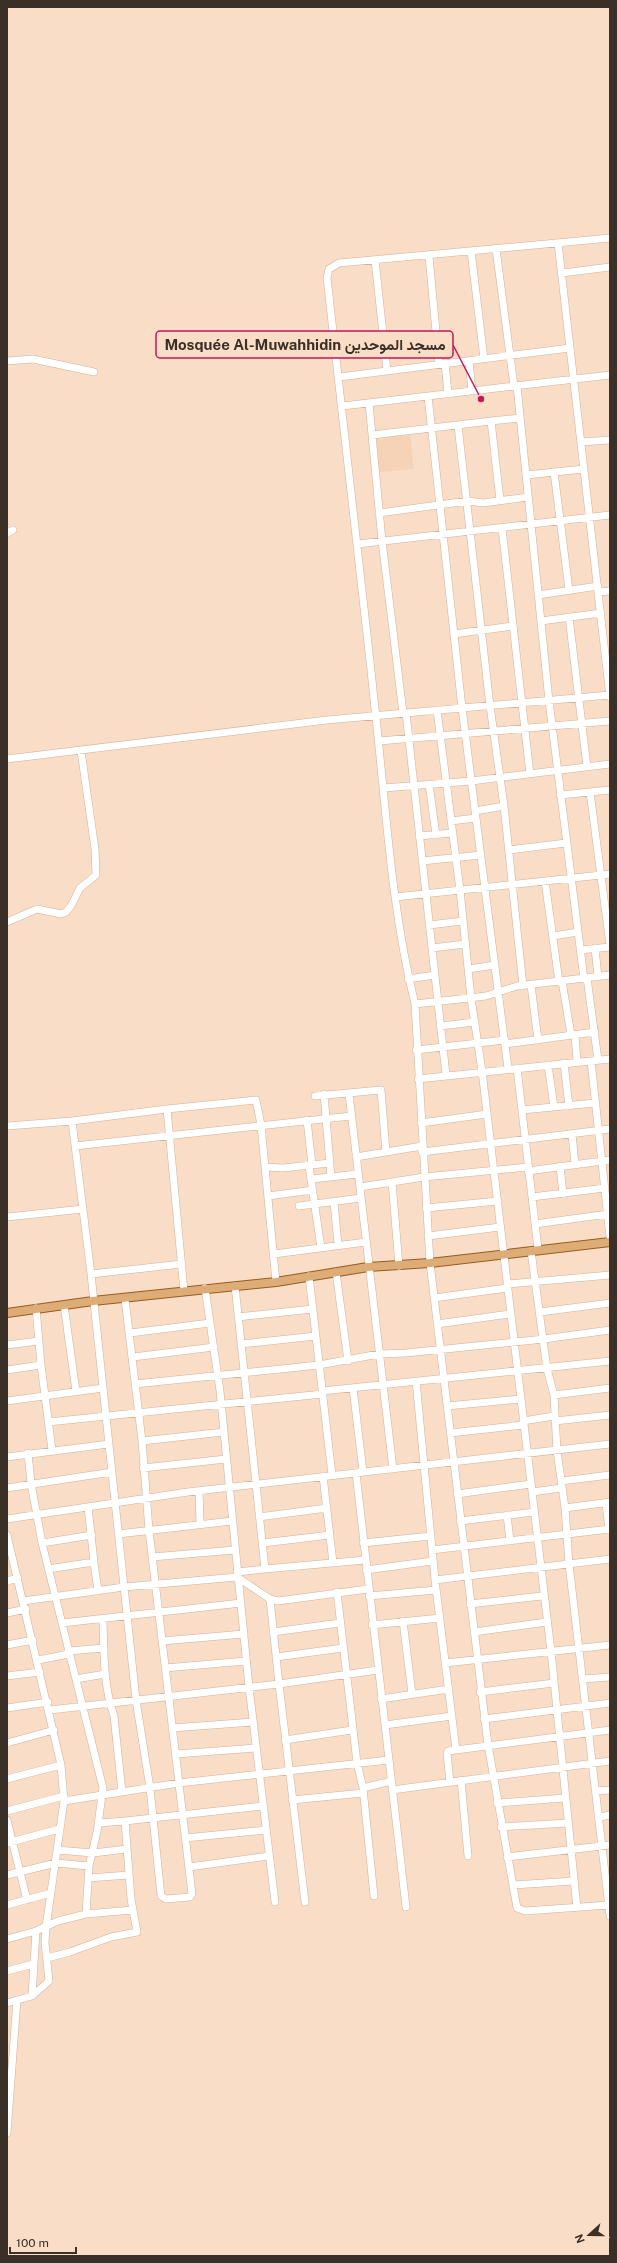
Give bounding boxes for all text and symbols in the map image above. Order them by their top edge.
callout: Mosquée Al-Muwahhidin مسجد الموحدين [156,331,453,358]
text: Mosquée Al-Muwahhidin مسجد الموحدين [164,336,446,354]
north arrow [569,2215,609,2255]
scale bar [10,2229,76,2255]
text: N [573,2232,587,2245]
text: 100 m [16,2236,49,2250]

